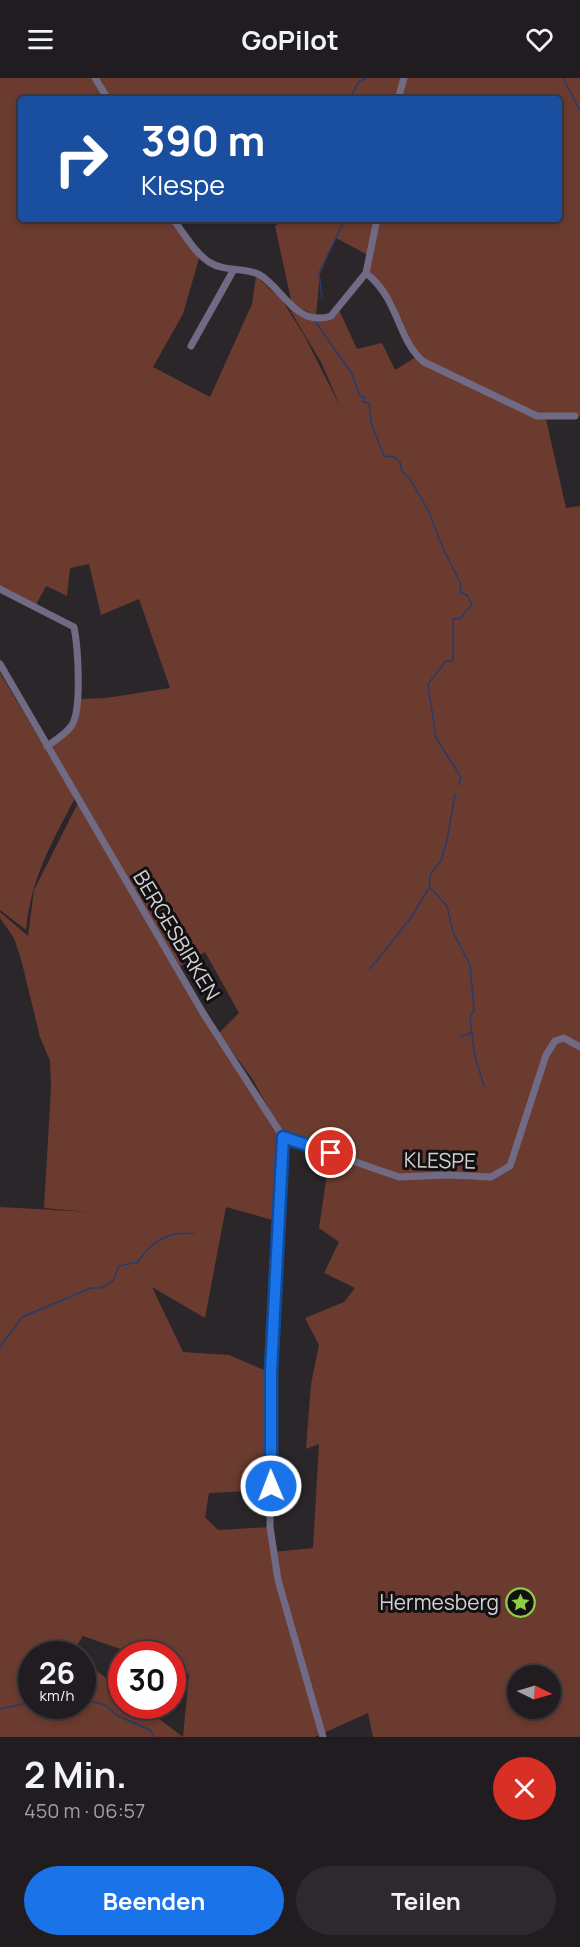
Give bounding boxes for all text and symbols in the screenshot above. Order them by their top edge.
text: GoPilot [241,21,339,58]
icon: menu [24,23,57,56]
icon: heart [523,23,556,56]
text: 390 m [141,111,265,169]
icon: right [42,120,120,198]
text: Klespe [141,166,225,203]
street label: BERGESBIRKEN [127,865,227,1005]
pin [305,1127,356,1178]
icon: arrive [314,1136,347,1169]
street label: KLESPE [404,1145,476,1175]
position arrow [239,1454,303,1518]
place icon: Hermesberg [504,1586,536,1618]
place label: Hermesberg [379,1588,499,1616]
speed limit sign: 30 [108,1641,186,1719]
text: 26 [39,1652,75,1693]
north arrow [507,1665,561,1719]
map controls [507,1665,561,1719]
text: km/h [40,1685,74,1706]
text: 2 Min. [24,1750,127,1799]
button: close [493,1757,556,1820]
text: 450 m · 06:57 [24,1797,145,1824]
button: Beenden [24,1866,284,1935]
button: Teilen [296,1866,556,1935]

